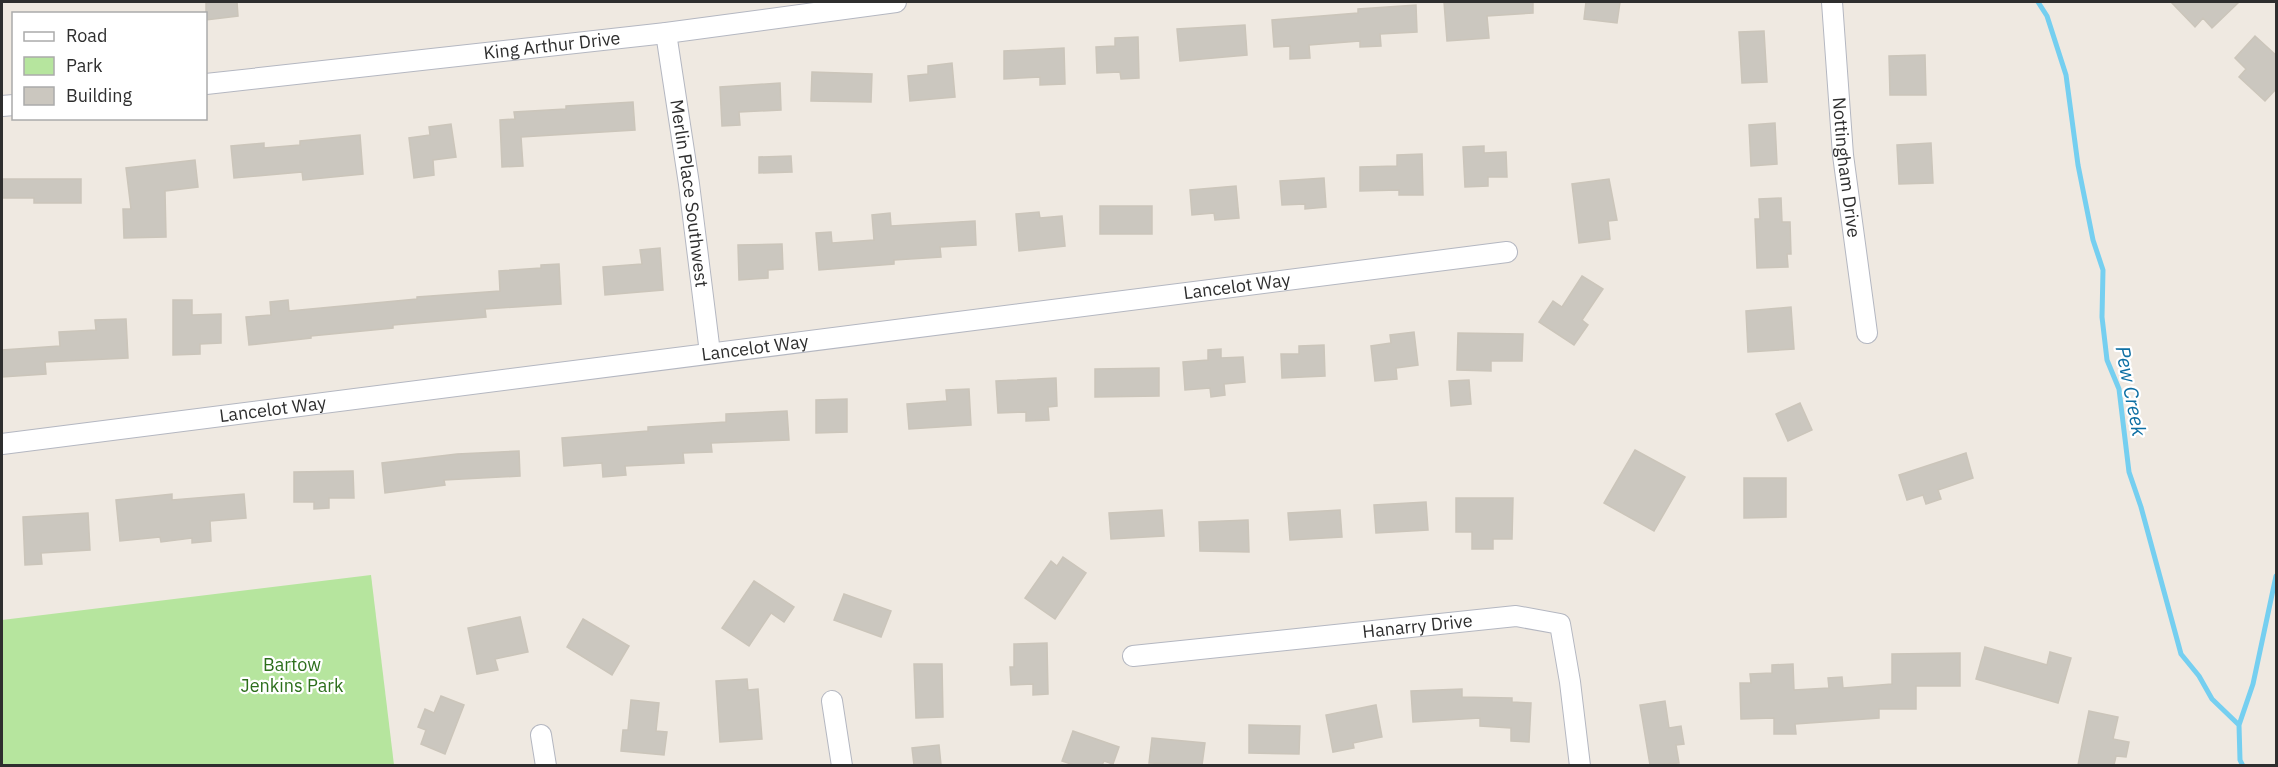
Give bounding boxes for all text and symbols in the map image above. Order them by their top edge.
legend [12,12,207,120]
text: Road [66,24,107,47]
street label: King Arthur Drive [482,26,622,64]
text: Park [66,54,103,77]
text: Building [66,84,133,107]
street label: Nottingham Drive [1828,96,1866,239]
street label: Merlin Place Southwest [665,98,714,289]
street label: Lancelot Way [1182,268,1292,304]
street label: Lancelot Way [700,329,810,366]
water label: Pew Creek [2110,344,2154,439]
street label: Lancelot Way [218,391,328,427]
street label: Hanarry Drive [1361,609,1474,643]
park label: Bartow Jenkins Park [241,653,344,697]

